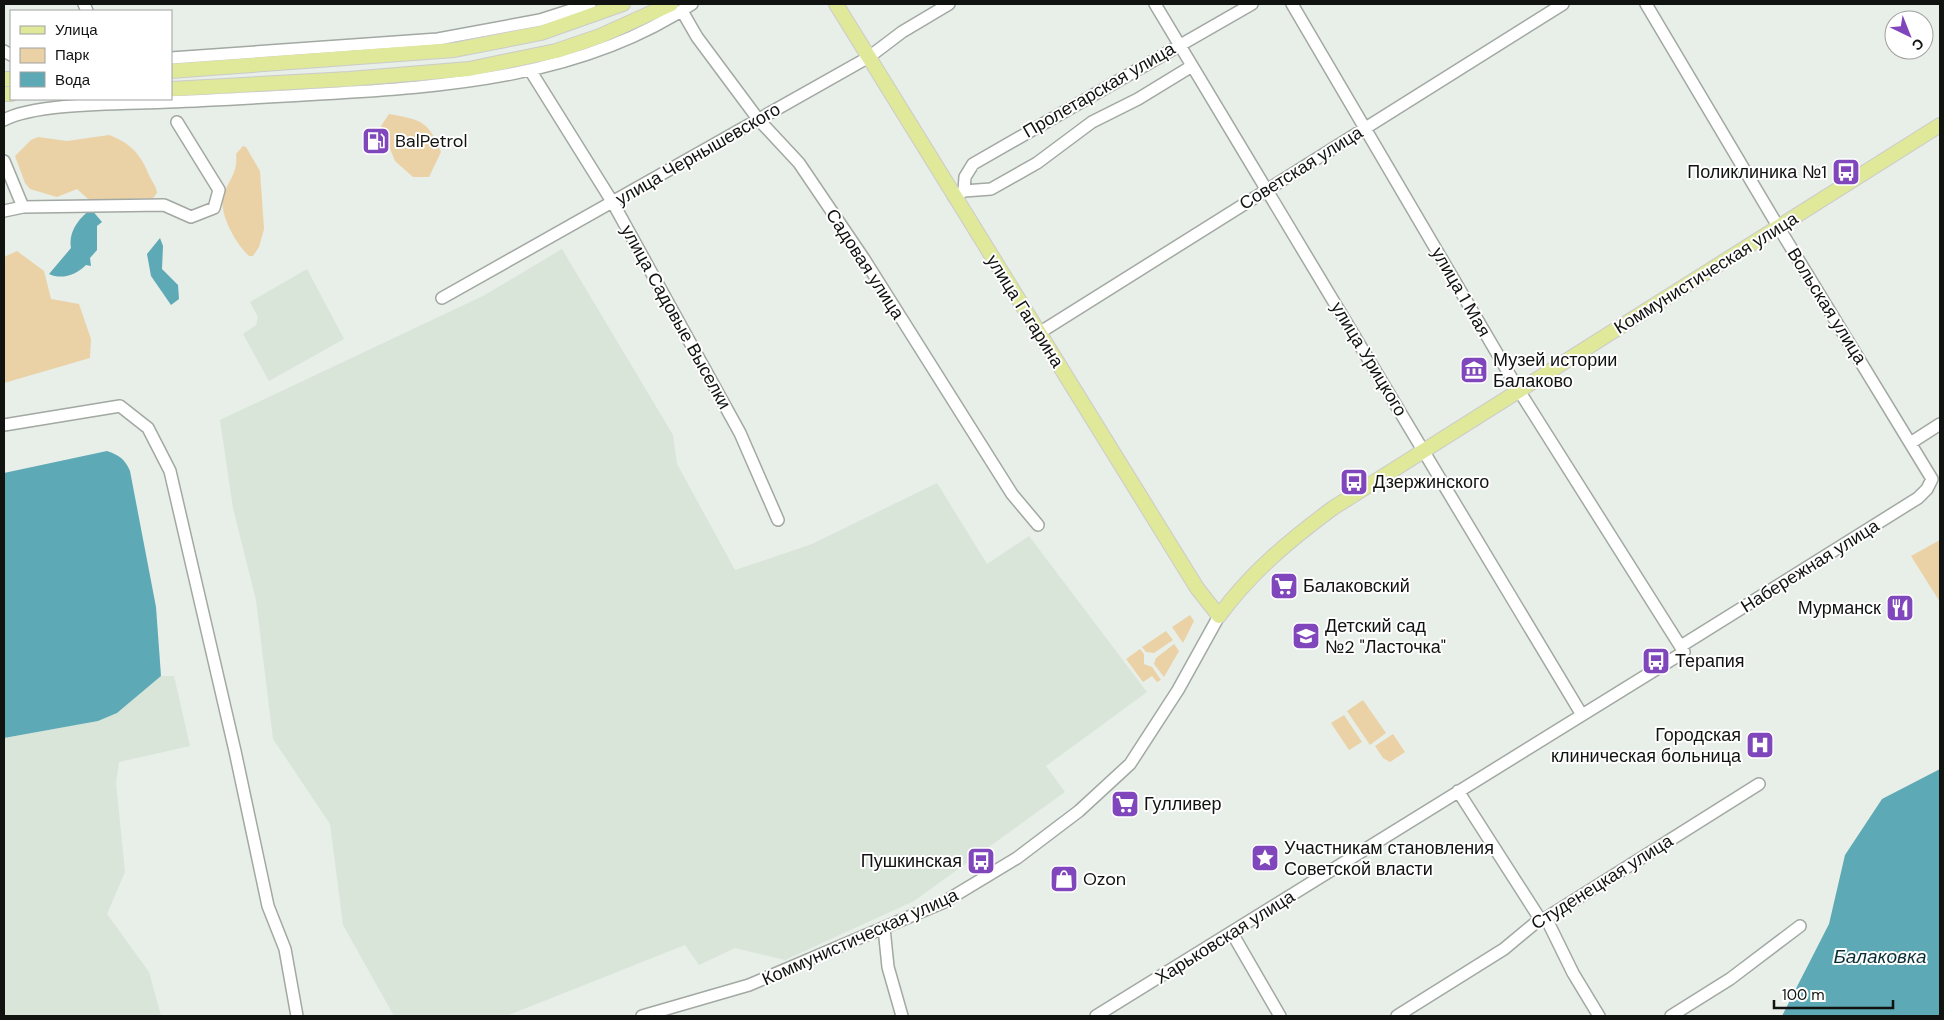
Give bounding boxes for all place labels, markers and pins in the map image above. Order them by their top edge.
fuel station icon: BalPetrol [361,126,391,156]
place label: BalPetrol [395,129,468,153]
bus stop icon: Поликлиника №1 [1831,157,1861,187]
place label: Поликлиника №1 [1687,160,1827,184]
place label: Музей истории Балаково [1493,348,1617,393]
museum icon: Музей истории Балаково [1459,355,1489,385]
bus stop icon: Дзержинского [1339,467,1369,497]
place label: Дзержинского [1373,470,1489,494]
supermarket icon: Балаковский [1269,571,1299,601]
place label: Балаковский [1303,574,1410,598]
restaurant icon: Мурманск [1885,593,1915,623]
place label: Мурманск [1798,596,1881,620]
place label: Детский сад №2 "Ласточка" [1325,614,1446,659]
school or university icon: Детский сад №2 "Ласточка" [1291,621,1321,651]
bus stop icon: Терапия [1641,646,1671,676]
place label: Терапия [1675,649,1745,673]
place label: Городская клиническая больница [1551,723,1742,768]
hospital icon: Городская клиническая больница [1745,730,1775,760]
supermarket icon: Гулливер [1110,789,1140,819]
place label: Гулливер [1144,792,1222,816]
place label: Участникам становления Советской власти [1284,836,1494,881]
place icon: Участникам становления Советской власти [1250,843,1280,873]
bus stop icon: Пушкинская [966,846,996,876]
place label: Пушкинская [861,849,962,873]
shop icon: Ozon [1049,864,1079,894]
place label: Ozon [1083,867,1126,891]

